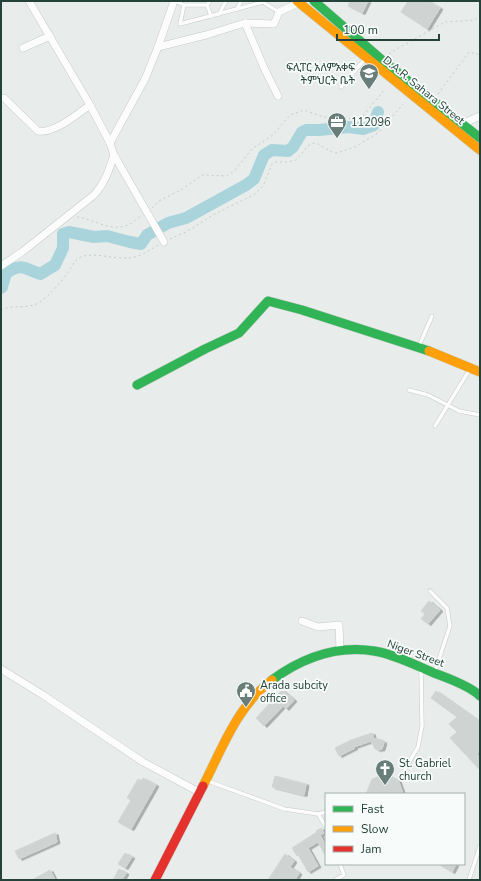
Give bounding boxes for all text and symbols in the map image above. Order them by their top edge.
scale bar [337,16,439,42]
text: 100 m [343,22,378,38]
street label: D.A.R. Sahara Street [380,53,468,128]
place label: ፍሊፐር አለምአቀፍ ትምህርት ቤት [286,60,355,88]
school or university icon: ፍሊፐር አለምአቀፍ ትምህርት ቤት [358,62,380,90]
office icon: 112096 [326,111,348,139]
place label: 112096 [351,115,391,130]
street label: Niger Street [385,636,447,671]
place label: Arada subcity office [260,678,328,706]
public building icon: Arada subcity office [235,680,257,708]
place label: St. Gabriel church [399,756,452,784]
church icon: St. Gabriel church [374,758,396,786]
legend [325,793,465,865]
text: Fast [361,801,384,817]
text: Slow [361,821,389,837]
text: Jam [360,841,382,857]

